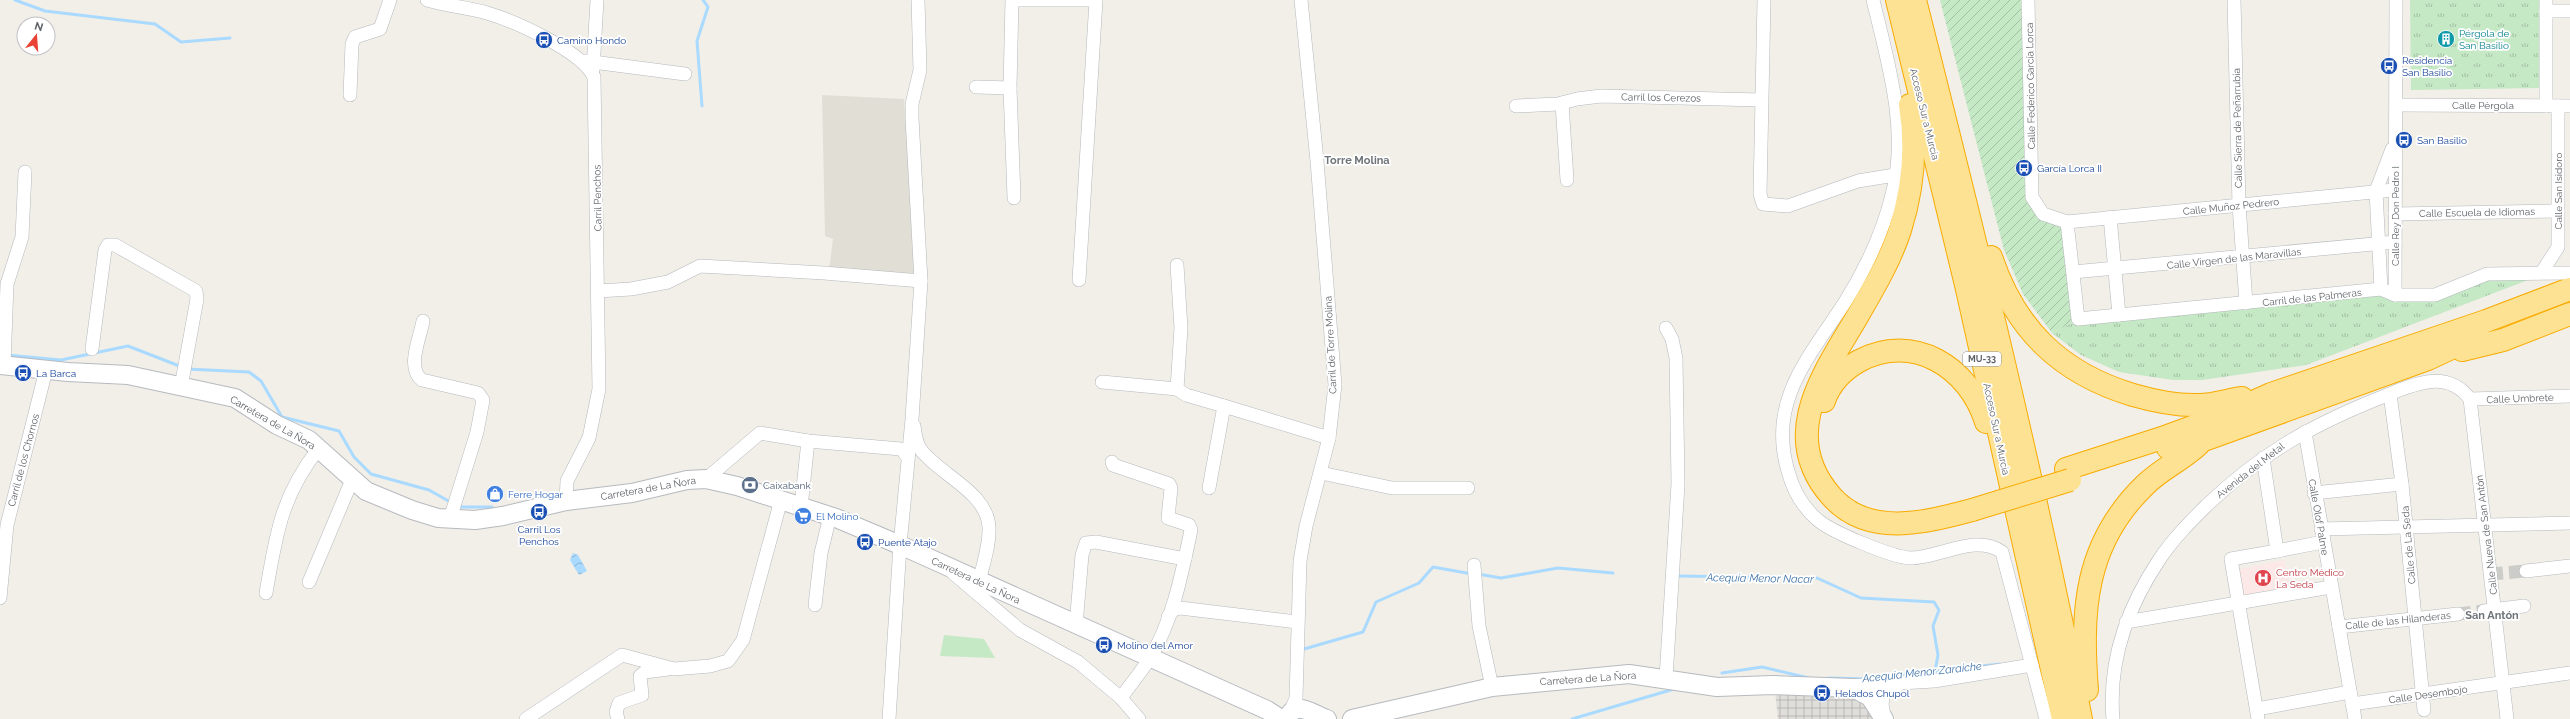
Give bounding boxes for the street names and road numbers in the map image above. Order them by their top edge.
street label: Calle Federico García Lorca [2024,22,2037,150]
street label: Acceso Sur a Murcia [1908,67,1941,161]
street label: Calle Sierra de Peñarrubia [2231,68,2244,188]
street label: Carril los Cerezos [1621,91,1701,104]
street label: Calle Pérgola [2452,100,2514,111]
street label: Calle San Isidoro [2553,152,2564,229]
street label: Carril Penchos [591,165,604,231]
street label: Calle Rey Don Pedro I [2390,166,2401,266]
street label: Calle Muñoz Pedrero [2182,196,2280,217]
street label: Calle Escuela de Idiomas [2419,206,2535,219]
street label: Calle Virgen de las Maravillas [2166,246,2302,271]
street label: Carril de las Palmeras [2262,287,2362,308]
street label: Carril de Torre Molina [1322,296,1339,394]
road number: MU-33 [1963,352,2001,366]
street label: Acceso Sur a Murcia [1981,382,2012,476]
street label: Calle Umbrete [2486,392,2554,405]
street label: Carretera de La Ñora [228,394,317,451]
street label: Carril de los Chornos [6,412,41,508]
street label: Avenida del Metal [2214,440,2287,500]
street label: Calle Nueva de San Antón [2474,474,2499,595]
street label: Carretera de La Ñora [600,475,697,502]
street label: Calle Olof Palme [2306,478,2331,556]
street label: Calle de La Seda [2400,506,2417,584]
street label: Carretera de La Ñora [930,555,1022,606]
street label: Calle de las Hilanderas [2345,609,2451,631]
street label: Carretera de La Ñora [1539,670,1637,687]
street label: Calle Desembojo [2388,684,2468,705]

